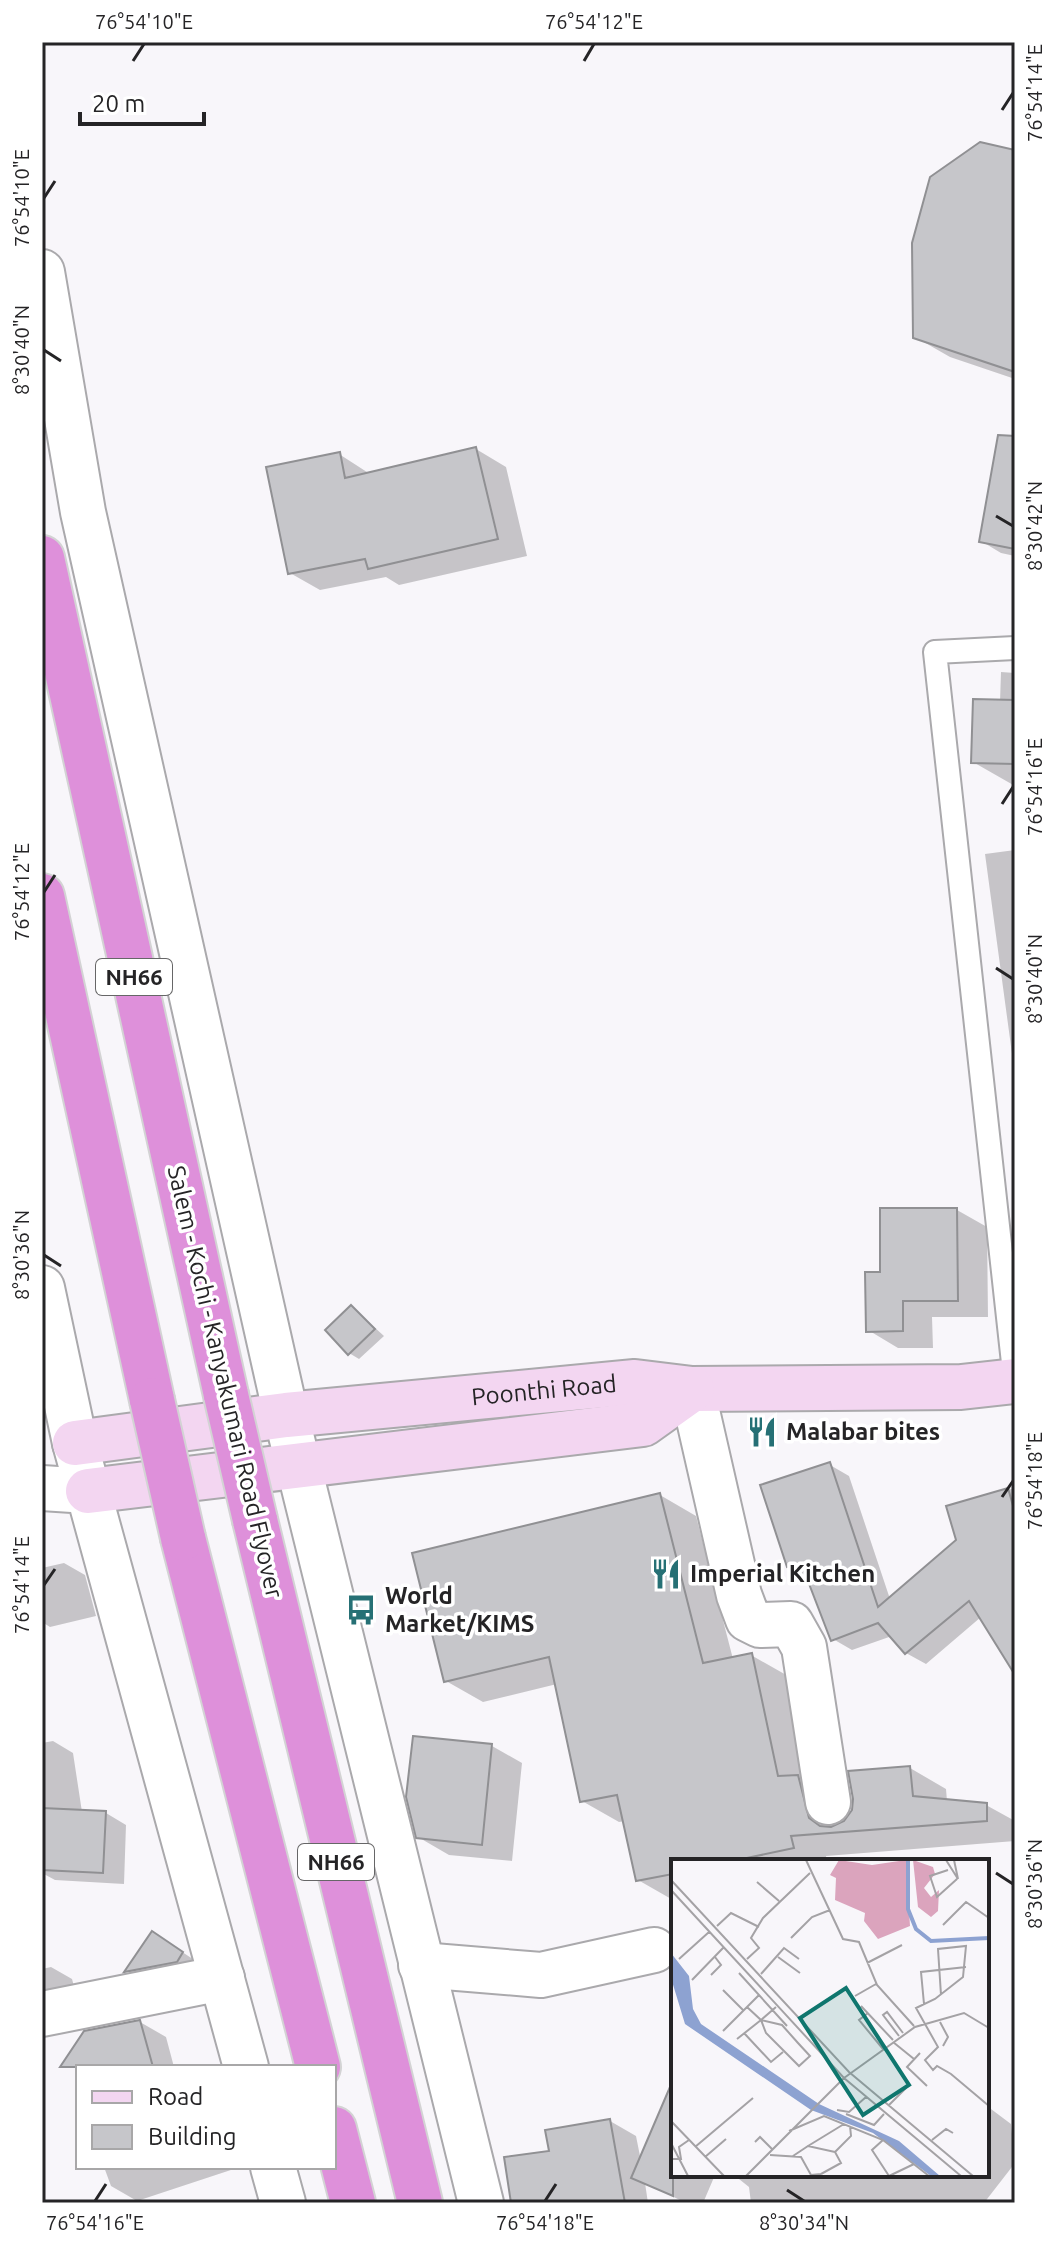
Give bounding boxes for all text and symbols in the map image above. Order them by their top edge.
text: 76°54'10"E [95,10,193,33]
text: 76°54'12"E [545,10,643,33]
text: 76°54'14"E [1023,44,1046,142]
scale bar [80,76,204,126]
text: 20 m [92,90,145,117]
text: 76°54'10"E [10,149,33,247]
text: 8°30'40"N [10,305,33,395]
text: 8°30'42"N [1023,481,1046,571]
text: 76°54'16"E [1023,738,1046,836]
text: 76°54'12"E [10,843,33,941]
text: 8°30'40"N [1023,934,1046,1024]
road number: NH66 [96,959,172,995]
street label: Salem - Kochi - Kanyakumari Road Flyover [163,1163,288,1601]
text: 8°30'36"N [10,1210,33,1300]
street label: Poonthi Road [470,1370,618,1410]
restaurant icon: Malabar bites [745,1415,779,1449]
place label: Malabar bites [786,1418,940,1445]
text: 76°54'18"E [1023,1432,1046,1530]
text: 76°54'14"E [10,1536,33,1634]
restaurant icon: Imperial Kitchen [649,1557,683,1591]
place label: Imperial Kitchen [690,1560,875,1587]
place label: World Market/KIMS [385,1582,534,1637]
bus stop icon: World Market/KIMS [344,1593,378,1627]
text: 8°30'36"N [1023,1839,1046,1929]
road number: NH66 [298,1844,374,1880]
inset map [671,1859,989,2177]
legend [76,2065,336,2169]
text: Road [148,2083,203,2110]
text: Building [148,2123,236,2150]
text: 76°54'16"E [46,2211,144,2234]
text: 76°54'18"E [496,2211,594,2234]
text: 8°30'34"N [759,2211,849,2234]

